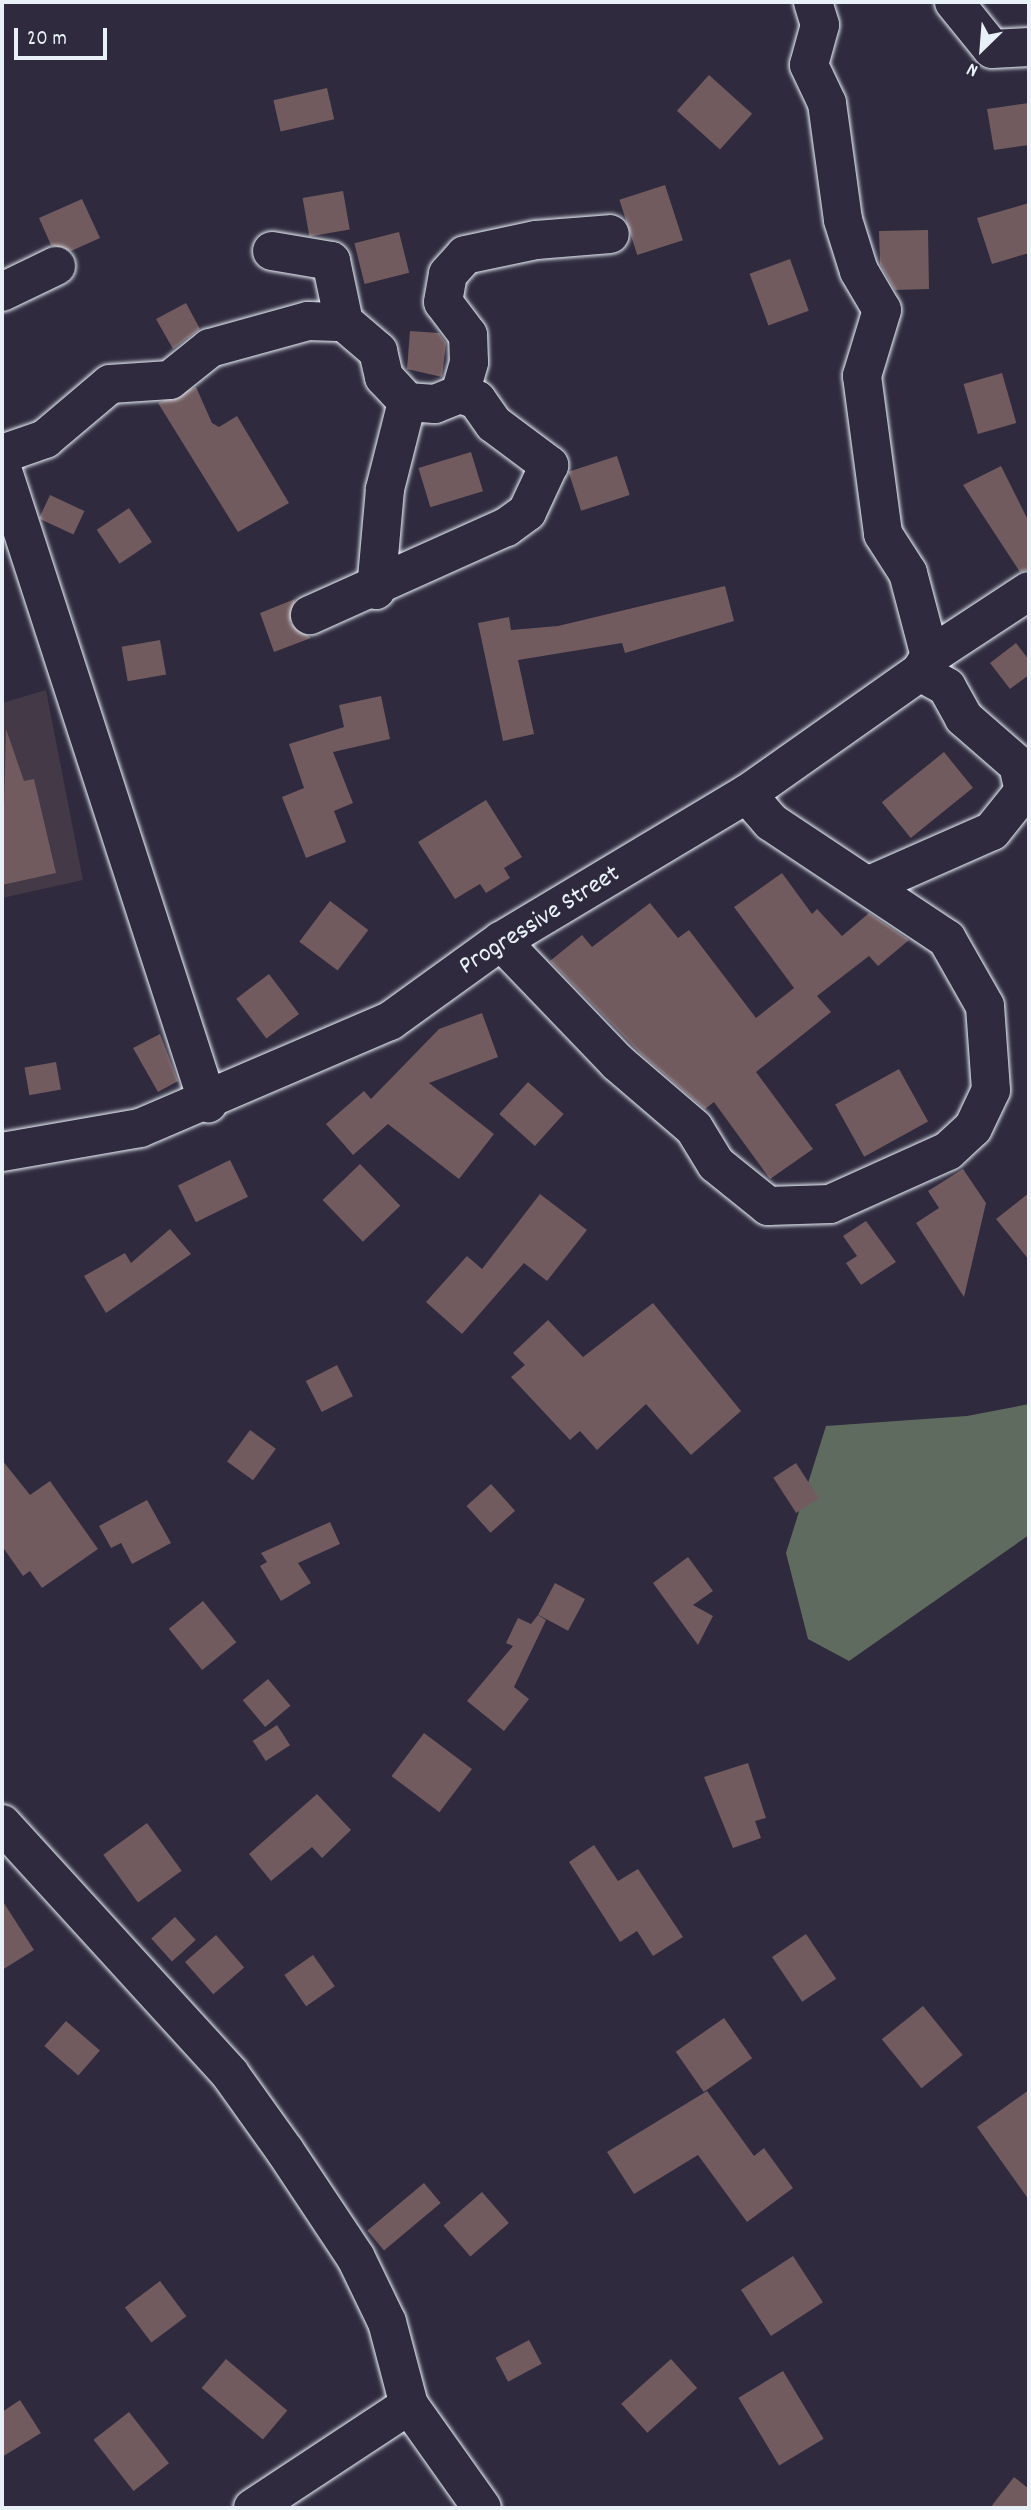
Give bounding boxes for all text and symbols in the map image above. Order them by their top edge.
scale bar [18,14,110,58]
north arrow [947,14,1017,84]
text: 20 m [27,25,67,55]
text: N [963,54,983,83]
street label: Progressive Street [454,859,626,983]

